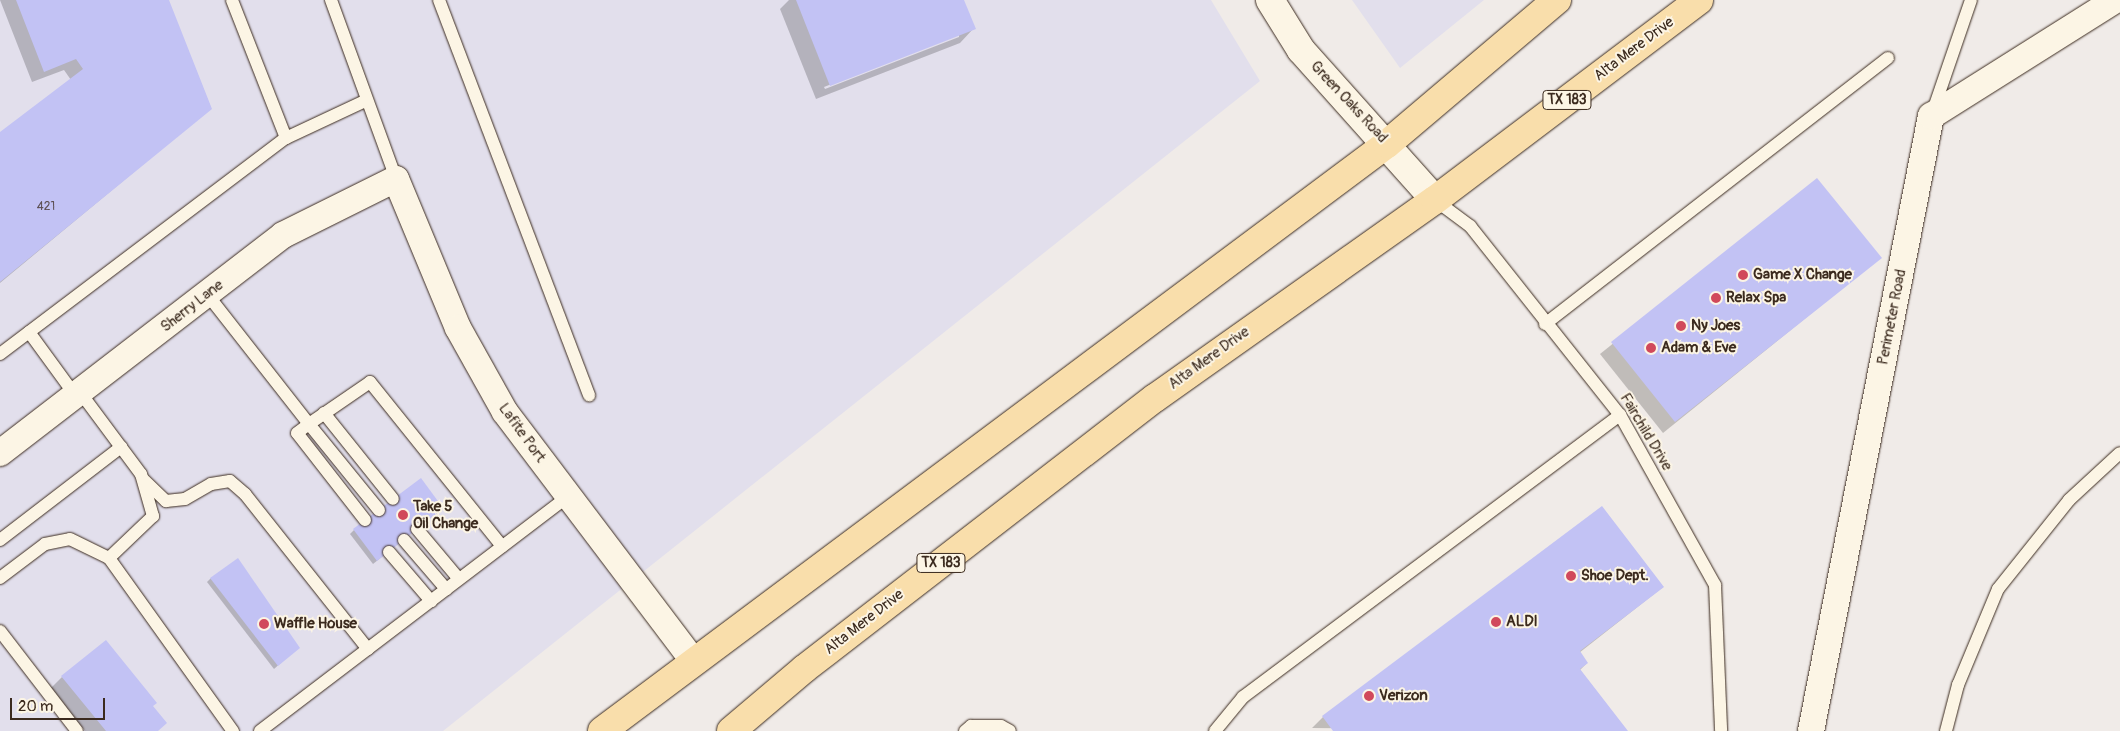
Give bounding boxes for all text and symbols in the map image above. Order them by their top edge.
street label: Alta Mere Drive [1590,13,1678,85]
street label: Green Oaks Road [1307,57,1391,147]
road number: TX 183 [1542,88,1592,112]
house number: 421 [37,200,55,214]
place label: Game X Change [1753,266,1852,284]
street label: Perimeter Road [1874,268,1910,366]
marker: Game X Change [1737,269,1749,281]
street label: Sherry Lane [157,276,227,336]
place label: Relax Spa [1726,289,1786,307]
marker: Relax Spa [1710,292,1722,304]
place label: Ny Joes [1691,317,1740,335]
marker: Ny Joes [1675,320,1687,332]
street label: Alta Mere Drive [1165,323,1253,393]
place label: Adam & Eve [1661,339,1736,357]
marker: Adam & Eve [1645,342,1657,354]
street label: Fairchild Drive [1616,390,1676,474]
street label: Lafite Port [495,400,549,466]
place label: Take 5 Oil Change [413,497,478,532]
marker: Take 5 Oil Change [397,509,409,521]
road number: TX 183 [916,552,966,574]
place label: Shoe Dept. [1581,567,1649,585]
marker: Shoe Dept. [1565,570,1577,582]
street label: Alta Mere Drive [821,586,907,658]
place label: ALDI [1506,613,1538,631]
place label: Waffle House [274,615,357,633]
marker: ALDI [1490,616,1502,628]
marker: Waffle House [258,618,270,630]
place label: Verizon [1379,687,1428,705]
scale bar [12,688,108,720]
marker: Verizon [1363,690,1375,702]
text: 20 m [18,697,53,716]

